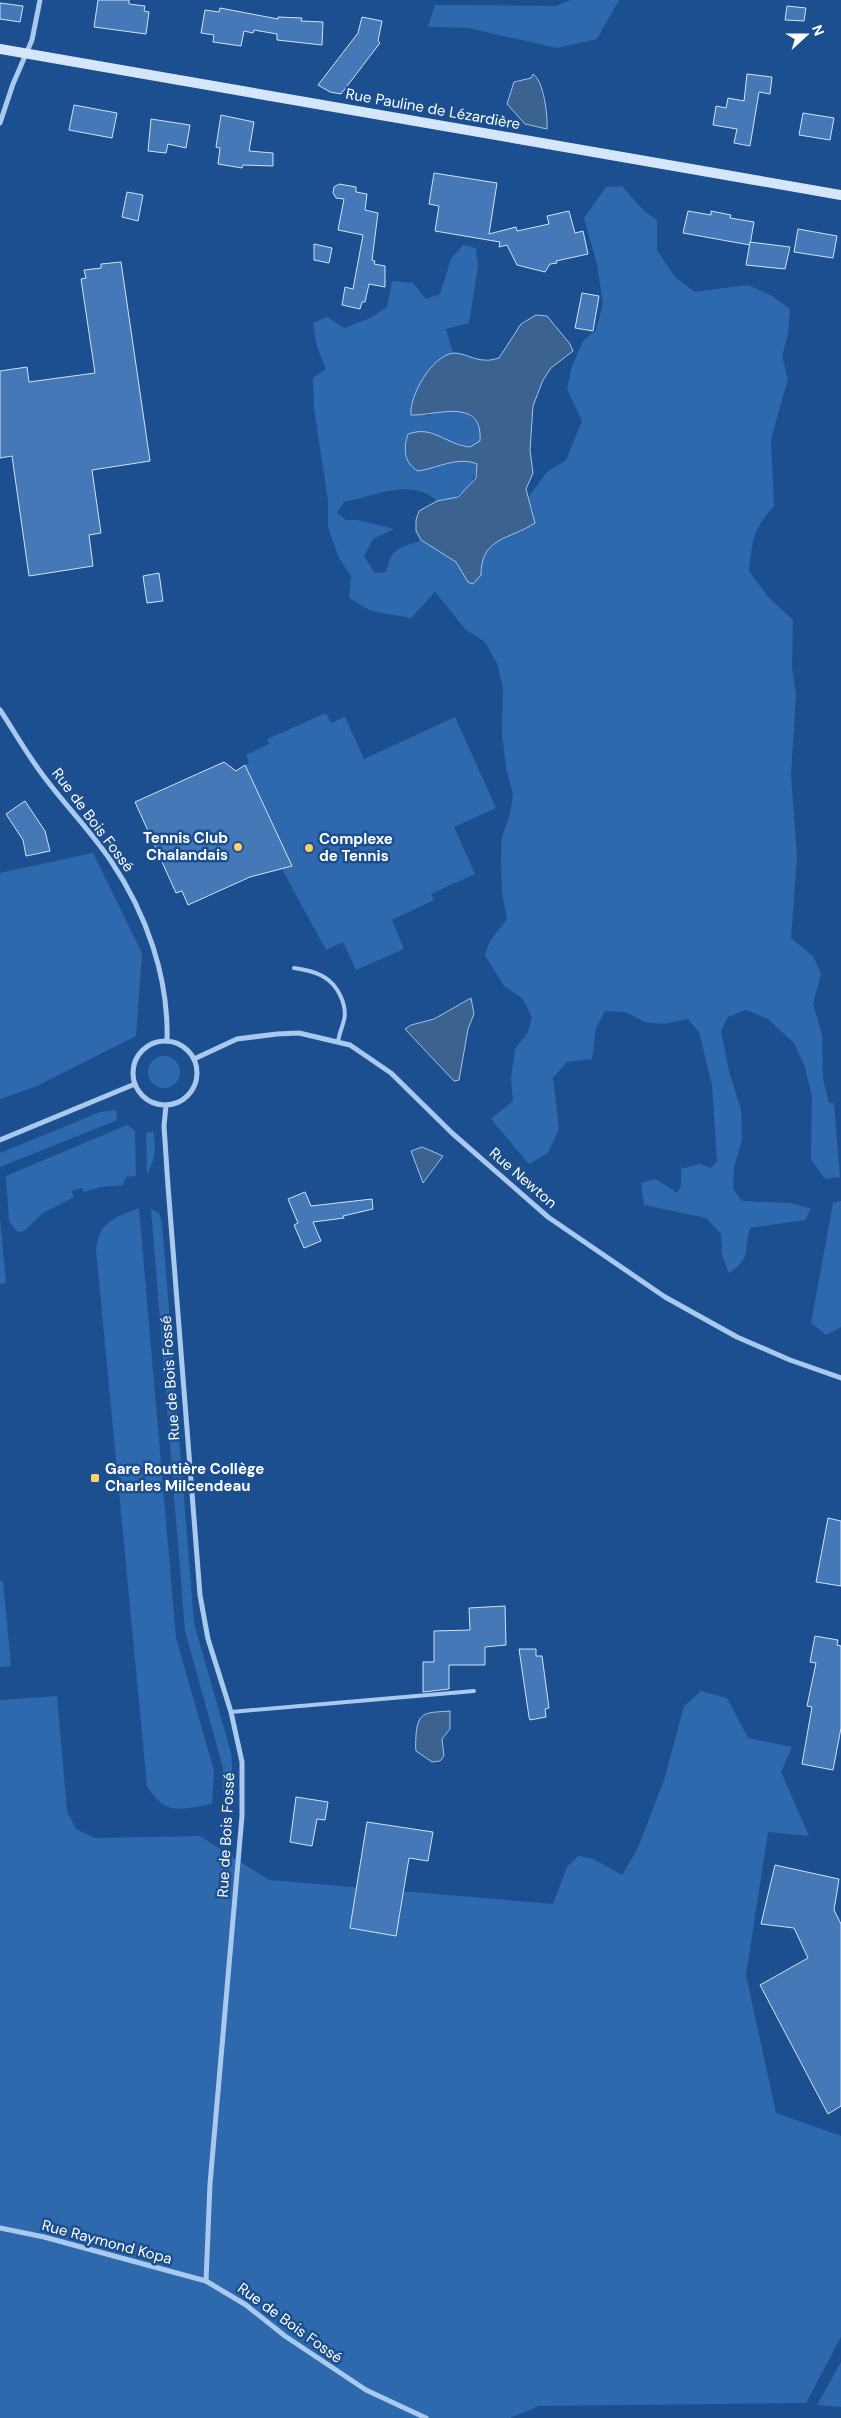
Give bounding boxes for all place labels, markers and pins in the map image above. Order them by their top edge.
place label: Tennis Club Chalandais [143,828,228,865]
place label: Complexe de Tennis [319,829,393,866]
marker: Tennis Club Chalandais [232,841,244,853]
marker: Complexe de Tennis [303,842,315,854]
place label: Gare Routière Collège Charles Milcendeau [105,1459,264,1496]
marker: Gare Routière Collège Charles Milcendeau [89,1472,101,1484]

